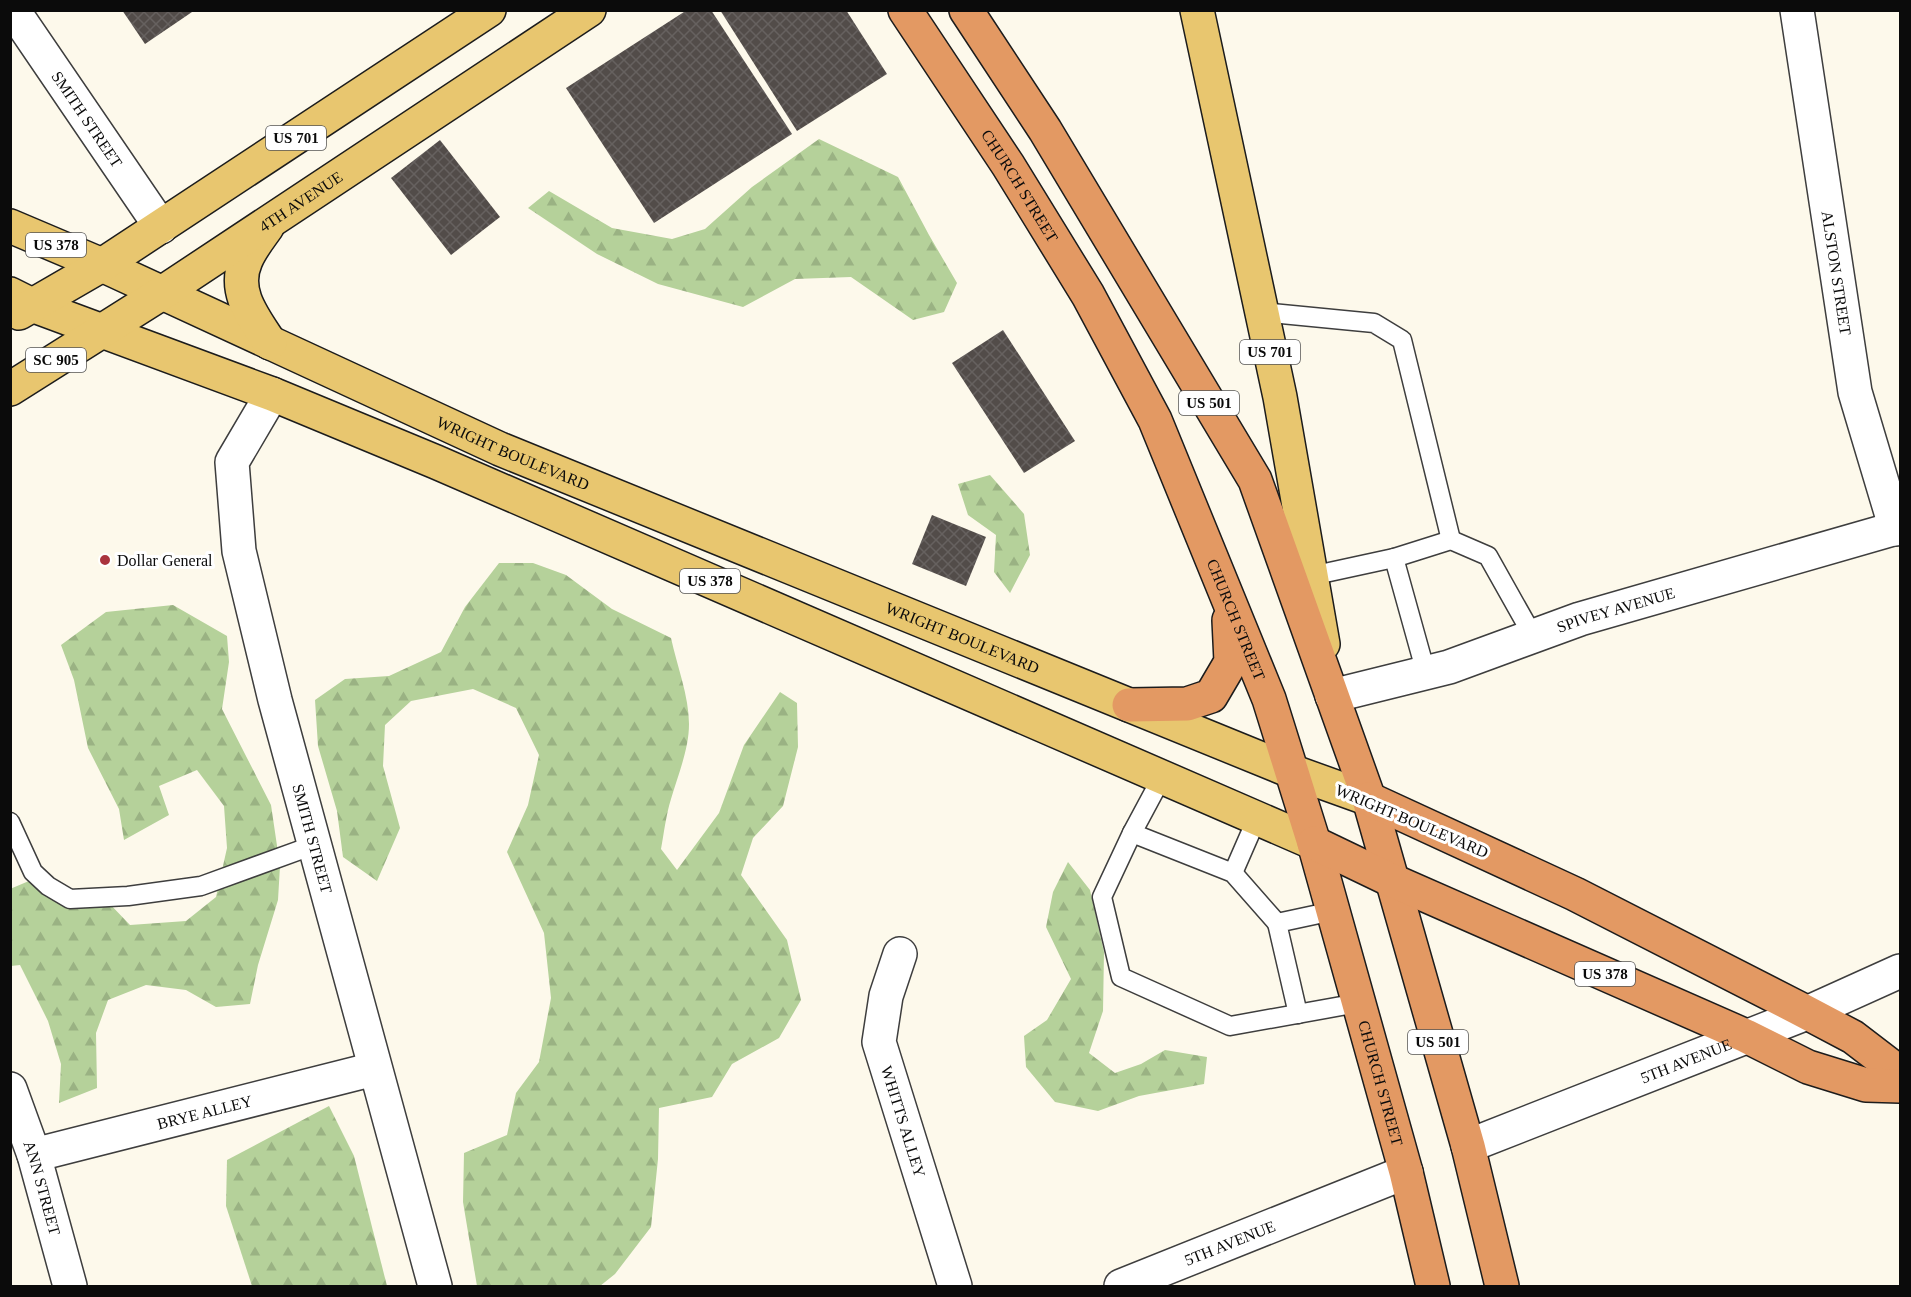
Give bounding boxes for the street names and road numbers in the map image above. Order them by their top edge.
street label: SMITH STREET [49,68,126,170]
road number: US 701 [266,126,326,150]
street label: CHURCH STREET [978,126,1062,245]
street label: 4TH AVENUE [256,168,345,235]
street label: ALSTON STREET [1819,210,1855,337]
road number: US 378 [26,233,86,257]
road number: US 701 [1240,340,1300,364]
road number: SC 905 [26,348,86,372]
road number: US 501 [1179,391,1239,415]
street label: WRIGHT BOULEVARD [434,413,592,493]
street label: CHURCH STREET [1204,556,1269,683]
road number: US 378 [680,569,740,593]
street label: SPIVEY AVENUE [1554,584,1677,635]
street label: WRIGHT BOULEVARD [883,599,1042,676]
street label: WRIGHT BOULEVARD [1333,781,1491,861]
street label: SMITH STREET [290,782,336,895]
road number: US 378 [1575,962,1635,986]
street label: CHURCH STREET [1355,1018,1407,1148]
road number: US 501 [1408,1030,1468,1054]
street label: 5TH AVENUE [1638,1035,1734,1086]
street label: WHITTS ALLEY [878,1064,929,1180]
street label: BRYE ALLEY [155,1092,254,1132]
street label: ANN STREET [21,1138,64,1237]
street label: 5TH AVENUE [1182,1217,1277,1268]

